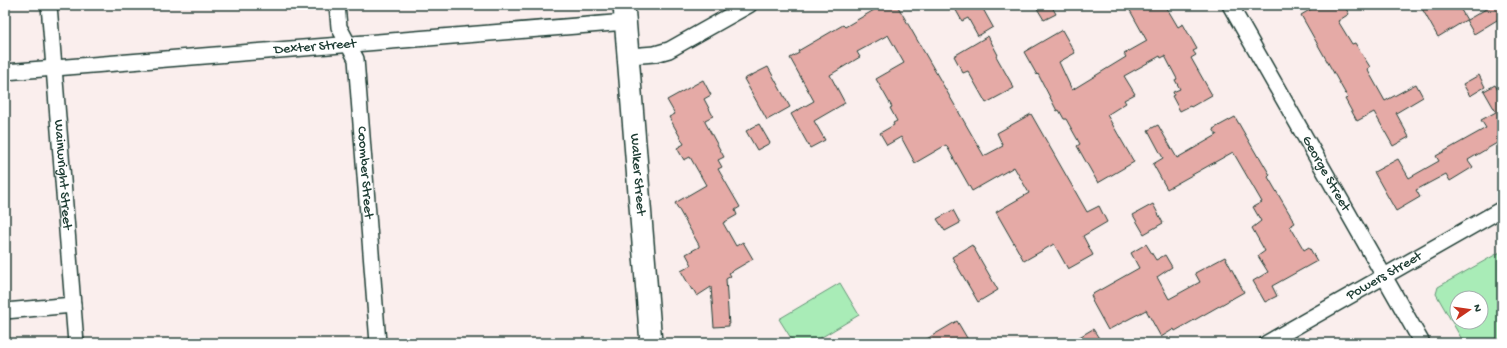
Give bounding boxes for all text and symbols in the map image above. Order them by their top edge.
street label: Dexter Street [272,35,358,59]
street label: Wainwright Street [50,119,75,231]
street label: Coomber Street [353,126,377,220]
street label: Walker Street [626,133,649,217]
street label: George Street [1298,133,1355,216]
street label: Powers Street [1343,247,1426,305]
north arrow [1449,290,1489,330]
text: N [1470,303,1483,313]

